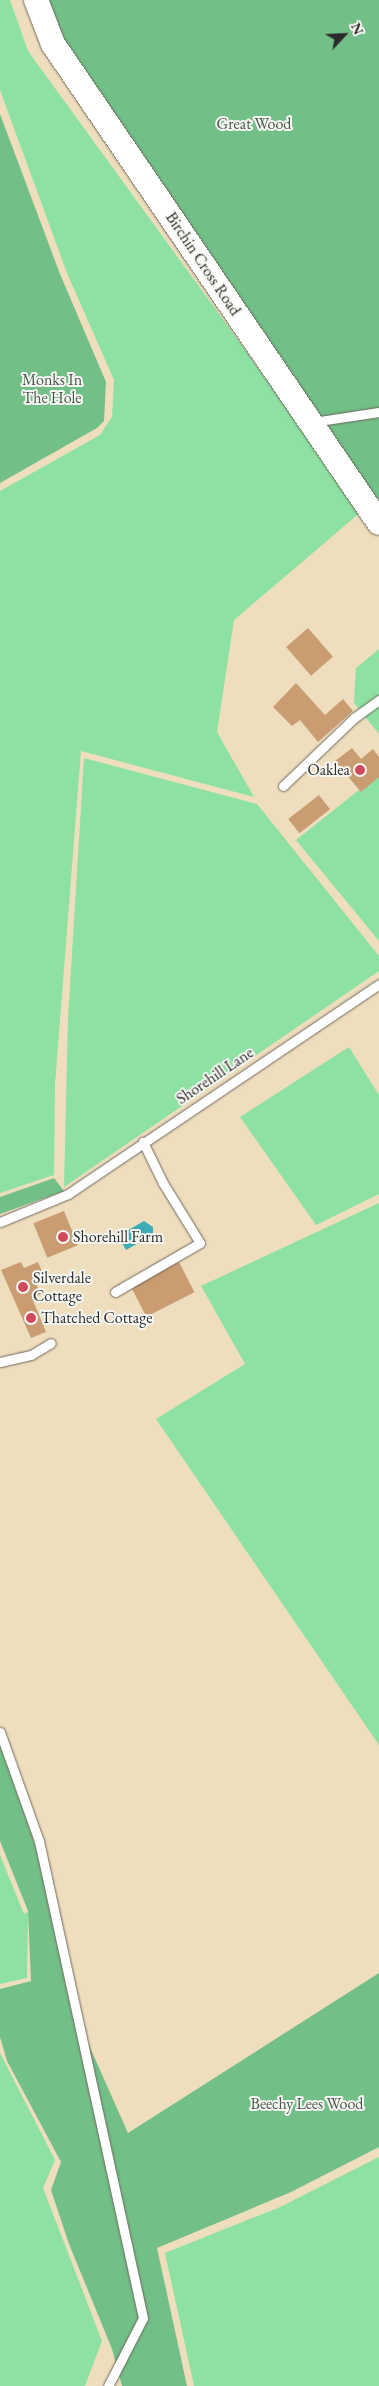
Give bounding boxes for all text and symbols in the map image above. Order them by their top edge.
north arrow [319,10,369,60]
text: N [347,20,368,38]
park label: Great Wood [217,114,291,134]
street label: Birchin Cross Road [161,209,245,319]
park label: Monks In The Hole [22,370,82,408]
place label: Oaklea [307,760,350,780]
marker: Oaklea [354,764,366,776]
street label: Shorehill Lane [173,1043,257,1109]
place label: Shorehill Farm [73,1227,163,1247]
marker: Shorehill Farm [57,1231,69,1243]
place label: Silverdale Cottage [33,1268,91,1306]
marker: Silverdale Cottage [17,1281,29,1293]
place label: Thatched Cottage [41,1308,152,1328]
marker: Thatched Cottage [25,1312,37,1324]
park label: Beechy Lees Wood [251,2094,363,2114]

